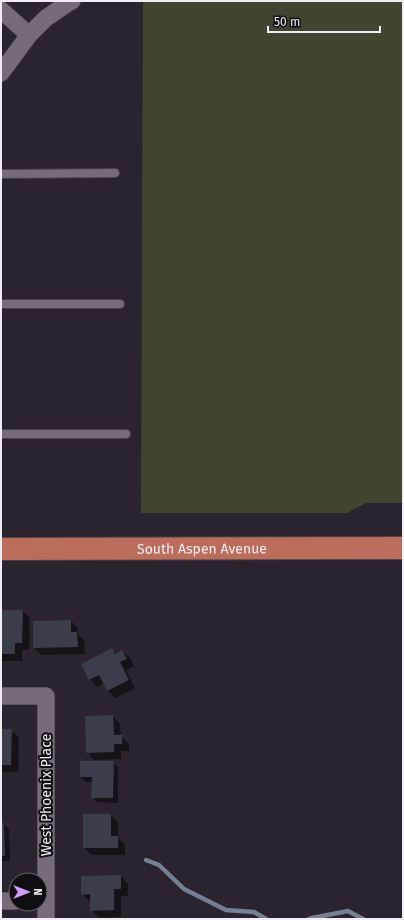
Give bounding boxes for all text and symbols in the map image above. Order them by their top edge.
scale bar [268,8,380,34]
text: 50 m [274,15,300,29]
street label: South Aspen Avenue [137,540,267,557]
street label: West Phoenix Place [38,734,55,856]
north arrow [8,872,48,912]
text: N [31,888,44,896]

